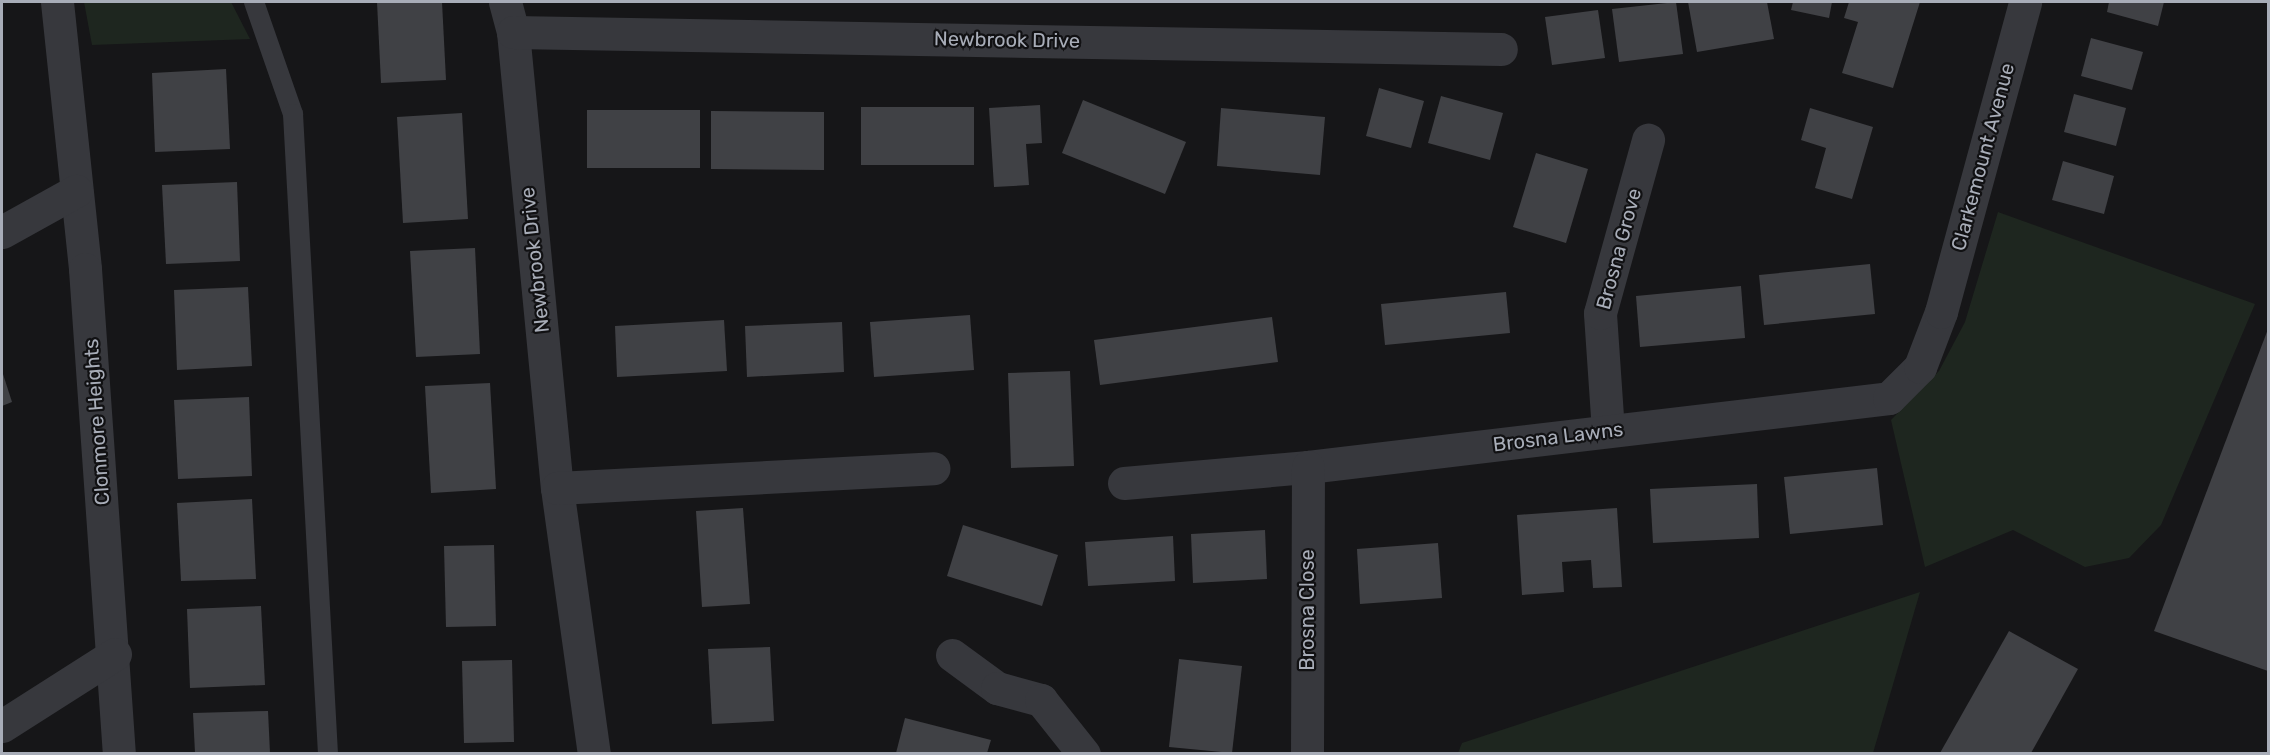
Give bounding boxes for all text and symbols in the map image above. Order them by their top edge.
street label: Newbrook Drive [934,27,1080,53]
street label: Clarkemount Avenue [1946,60,2020,254]
street label: Newbrook Drive [515,186,555,334]
street label: Brosna Grove [1591,186,1647,312]
street label: Clonmore Heights [79,338,115,506]
street label: Brosna Lawns [1491,417,1625,457]
street label: Brosna Close [1295,549,1319,671]

